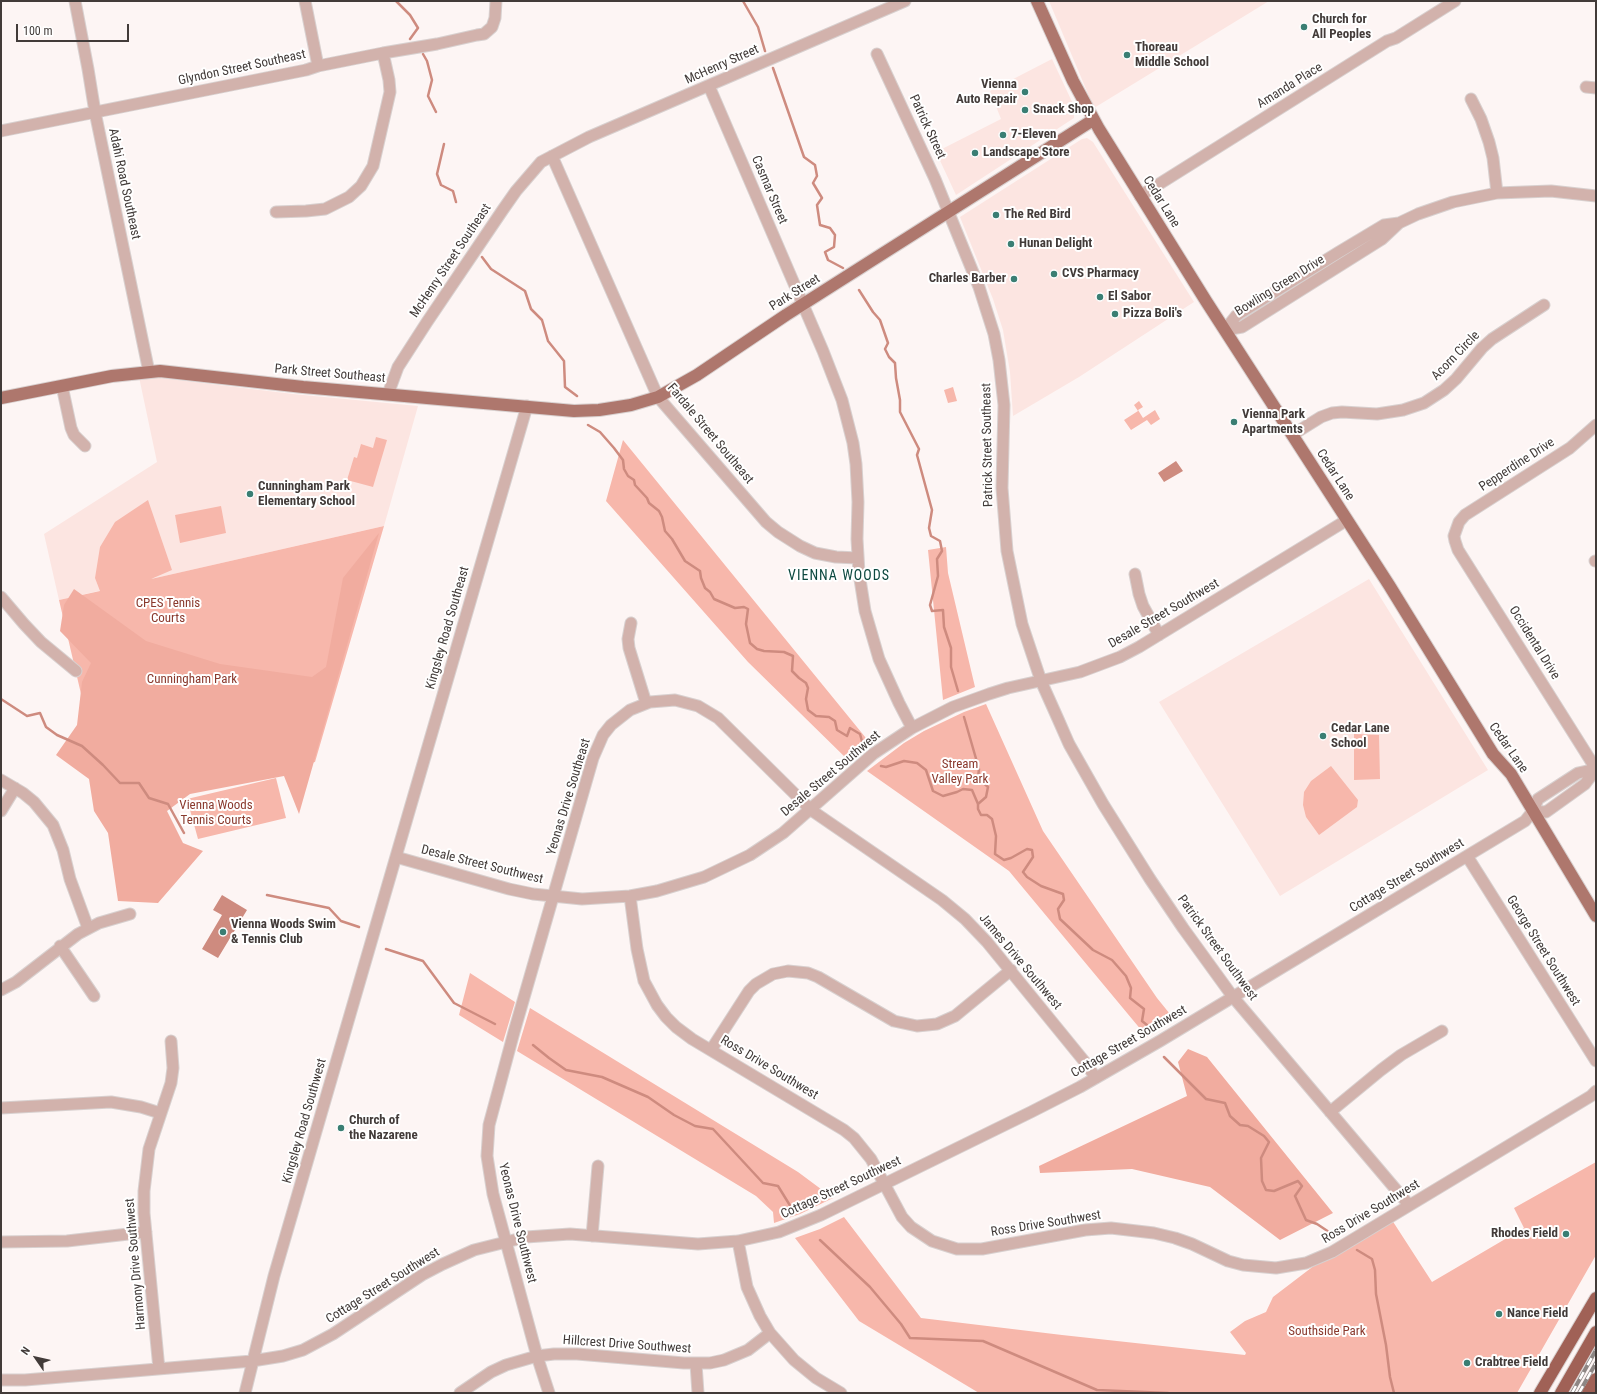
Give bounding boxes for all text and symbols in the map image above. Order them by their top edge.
place label: Church for All Peoples [1312,12,1371,43]
scale bar [18,16,131,42]
marker: Church for All Peoples [1299,22,1309,32]
text: 100 m [23,24,53,38]
place label: Thoreau Middle School [1135,40,1209,71]
street label: McHenry Street [683,42,761,88]
street label: Glyndon Street Southeast [177,47,307,89]
marker: Thoreau Middle School [1122,50,1132,60]
street label: Amanda Place [1254,60,1326,112]
place label: Vienna Auto Repair [956,77,1017,108]
marker: Vienna Auto Repair [1020,87,1030,97]
street label: Patrick Street [905,92,949,162]
place label: Snack Shop [1033,102,1094,118]
marker: Snack Shop [1020,105,1030,115]
street label: Adahi Road Southeast [105,127,143,241]
place label: 7-Eleven [1011,127,1056,143]
marker: 7-Eleven [998,130,1008,140]
place label: Landscape Store [983,145,1070,161]
marker: Landscape Store [970,148,980,158]
street label: Casmar Street [748,153,790,227]
street label: Cedar Lane [1139,173,1183,231]
street label: McHenry Street Southeast [407,201,495,321]
place label: The Red Bird [1004,207,1071,223]
marker: The Red Bird [991,210,1001,220]
place label: Hunan Delight [1019,236,1092,252]
marker: Hunan Delight [1006,239,1016,249]
street label: Bowling Green Drive [1232,252,1328,320]
place label: CVS Pharmacy [1062,266,1139,282]
marker: CVS Pharmacy [1049,269,1059,279]
street label: Park Street [767,271,823,315]
place label: Charles Barber [929,271,1006,287]
marker: Charles Barber [1009,274,1019,284]
place label: El Sabor [1108,289,1151,305]
marker: El Sabor [1095,292,1105,302]
place label: Pizza Boli's [1123,306,1182,322]
marker: Pizza Boli's [1110,309,1120,319]
street label: Acorn Circle [1429,328,1483,384]
street label: Park Street Southeast [274,361,386,387]
street label: Fardale Street Southeast [664,381,756,487]
street label: Patrick Street Southeast [979,383,997,507]
place label: Vienna Park Apartments [1242,407,1305,438]
marker: Vienna Park Apartments [1229,417,1239,427]
street label: Pepperdine Drive [1476,435,1558,495]
street label: Cedar Lane [1313,446,1357,504]
place label: Cunningham Park Elementary School [258,479,355,510]
marker: Cunningham Park Elementary School [245,489,255,499]
street label: Kingsley Road Southeast [423,565,473,691]
district label: VIENNA WOODS [788,568,890,584]
street label: Desale Street Southwest [1106,576,1222,652]
park label: CPES Tennis Courts [136,596,200,627]
street label: Occidental Drive [1505,603,1563,683]
park label: Cunningham Park [147,672,237,688]
street label: Cedar Lane [1485,720,1531,776]
place label: Cedar Lane School [1331,721,1389,752]
street label: Desale Street Southwest [778,728,884,820]
marker: Cedar Lane School [1318,731,1328,741]
street label: Yeonas Drive Southeast [544,737,594,857]
park label: Stream Valley Park [932,757,988,788]
park label: Vienna Woods Tennis Courts [179,798,253,829]
street label: Cottage Street Southwest [1347,836,1467,916]
street label: Desale Street Southwest [419,842,545,888]
street label: Patrick Street Southwest [1174,892,1260,1004]
street label: George Street Southwest [1503,893,1583,1009]
street label: James Drive Southwest [975,911,1065,1013]
place label: Vienna Woods Swim & Tennis Club [231,917,336,948]
marker: Vienna Woods Swim & Tennis Club [218,927,228,937]
street label: Cottage Street Southwest [1068,1003,1190,1081]
street label: Ross Drive Southwest [717,1033,821,1103]
street label: Kingsley Road Southwest [280,1057,330,1185]
place label: Church of the Nazarene [349,1113,418,1144]
marker: Church of the Nazarene [336,1123,346,1133]
street label: Cottage Street Southwest [778,1153,904,1223]
street label: Yeonas Drive Southwest [495,1161,539,1285]
street label: Ross Drive Southwest [1319,1177,1423,1247]
street label: Harmony Drive Southwest [122,1197,150,1331]
street label: Ross Drive Southwest [990,1208,1102,1240]
place label: Rhodes Field [1491,1226,1558,1242]
marker: Rhodes Field [1561,1229,1571,1239]
street label: Cottage Street Southwest [323,1245,443,1327]
place label: Nance Field [1507,1306,1568,1322]
marker: Nance Field [1494,1309,1504,1319]
park label: Southside Park [1288,1324,1366,1340]
street label: Hillcrest Drive Southwest [562,1333,692,1357]
north arrow [16,1338,56,1378]
text: N [18,1345,33,1357]
place label: Crabtree Field [1475,1355,1548,1371]
marker: Crabtree Field [1462,1358,1472,1368]

